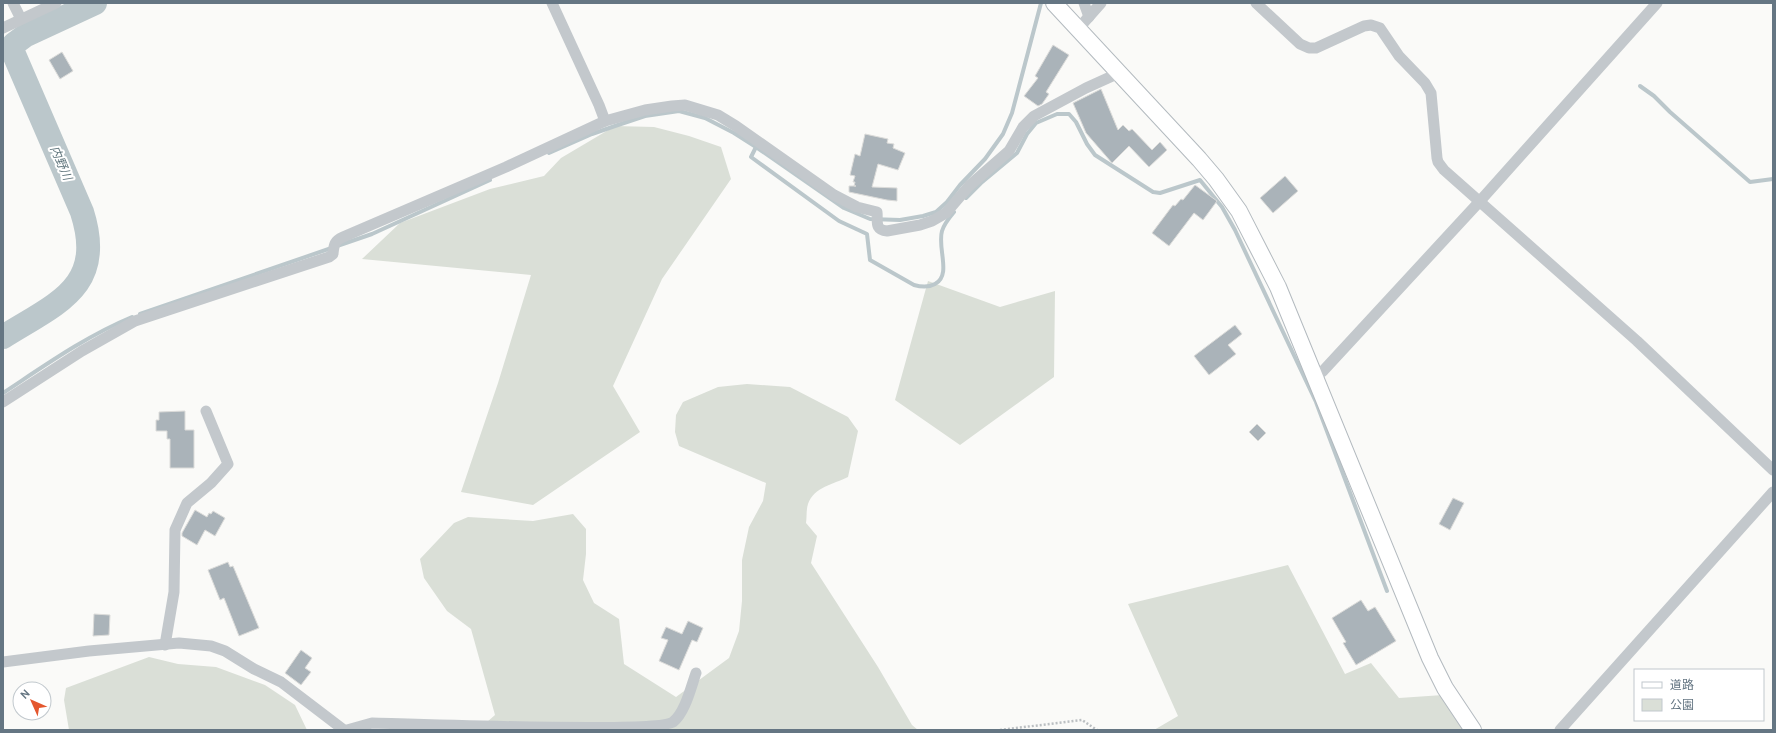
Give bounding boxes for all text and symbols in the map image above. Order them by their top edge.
water label: 内野川 [48,143,76,184]
legend [1634,669,1764,721]
text: 道路 [1670,677,1694,692]
north arrow [12,681,52,721]
text: N [17,686,33,702]
text: 公園 [1670,697,1694,712]

